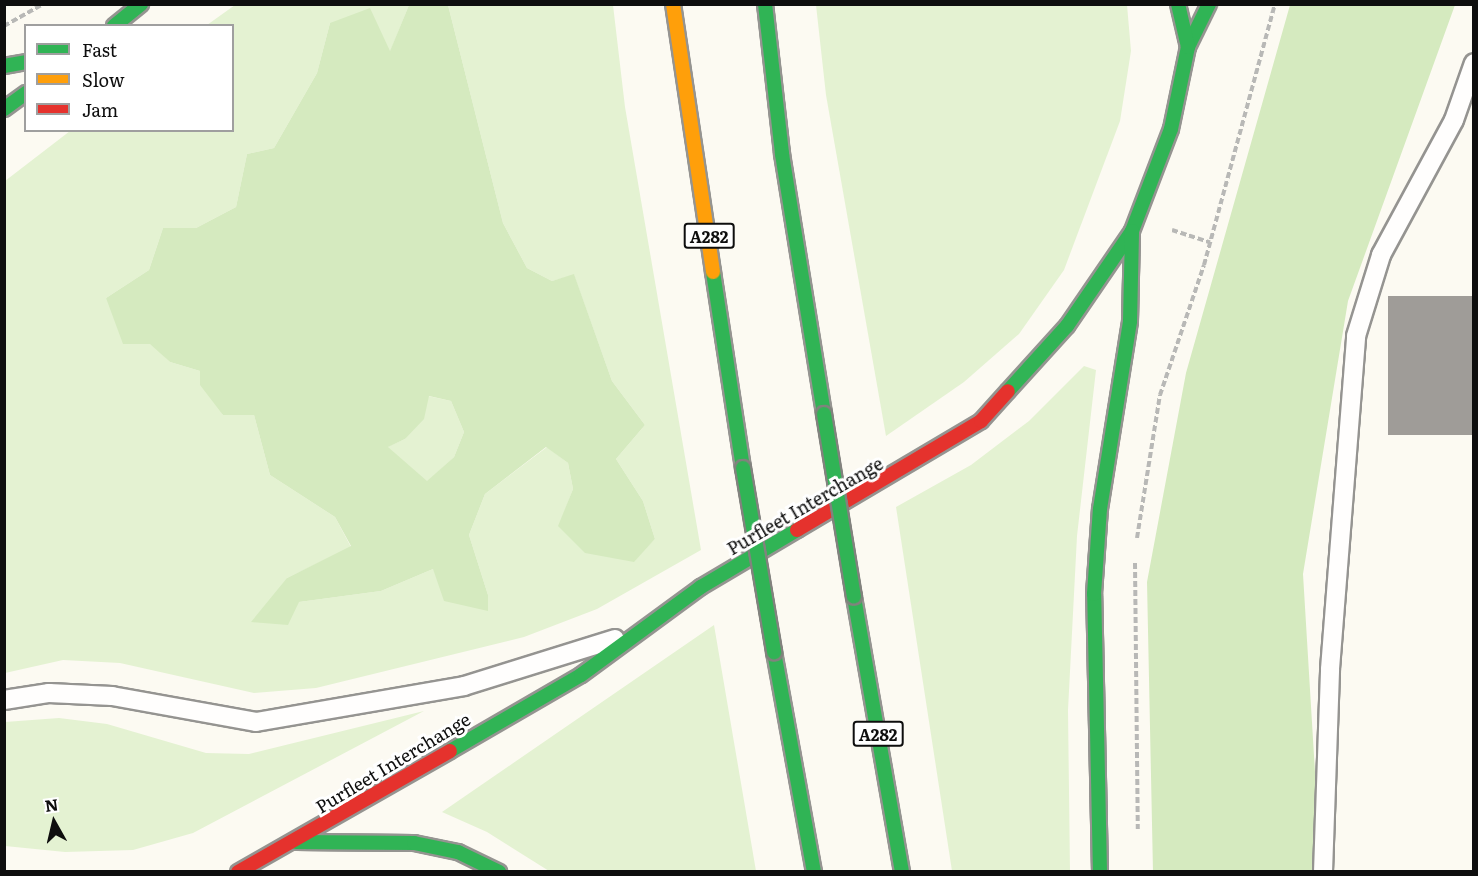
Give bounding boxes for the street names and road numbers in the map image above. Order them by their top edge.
road number: A282 [684,223,734,249]
street label: Purfleet Interchange [723,453,887,559]
street label: Purfleet Interchange [312,708,474,818]
road number: A282 [852,721,904,747]

